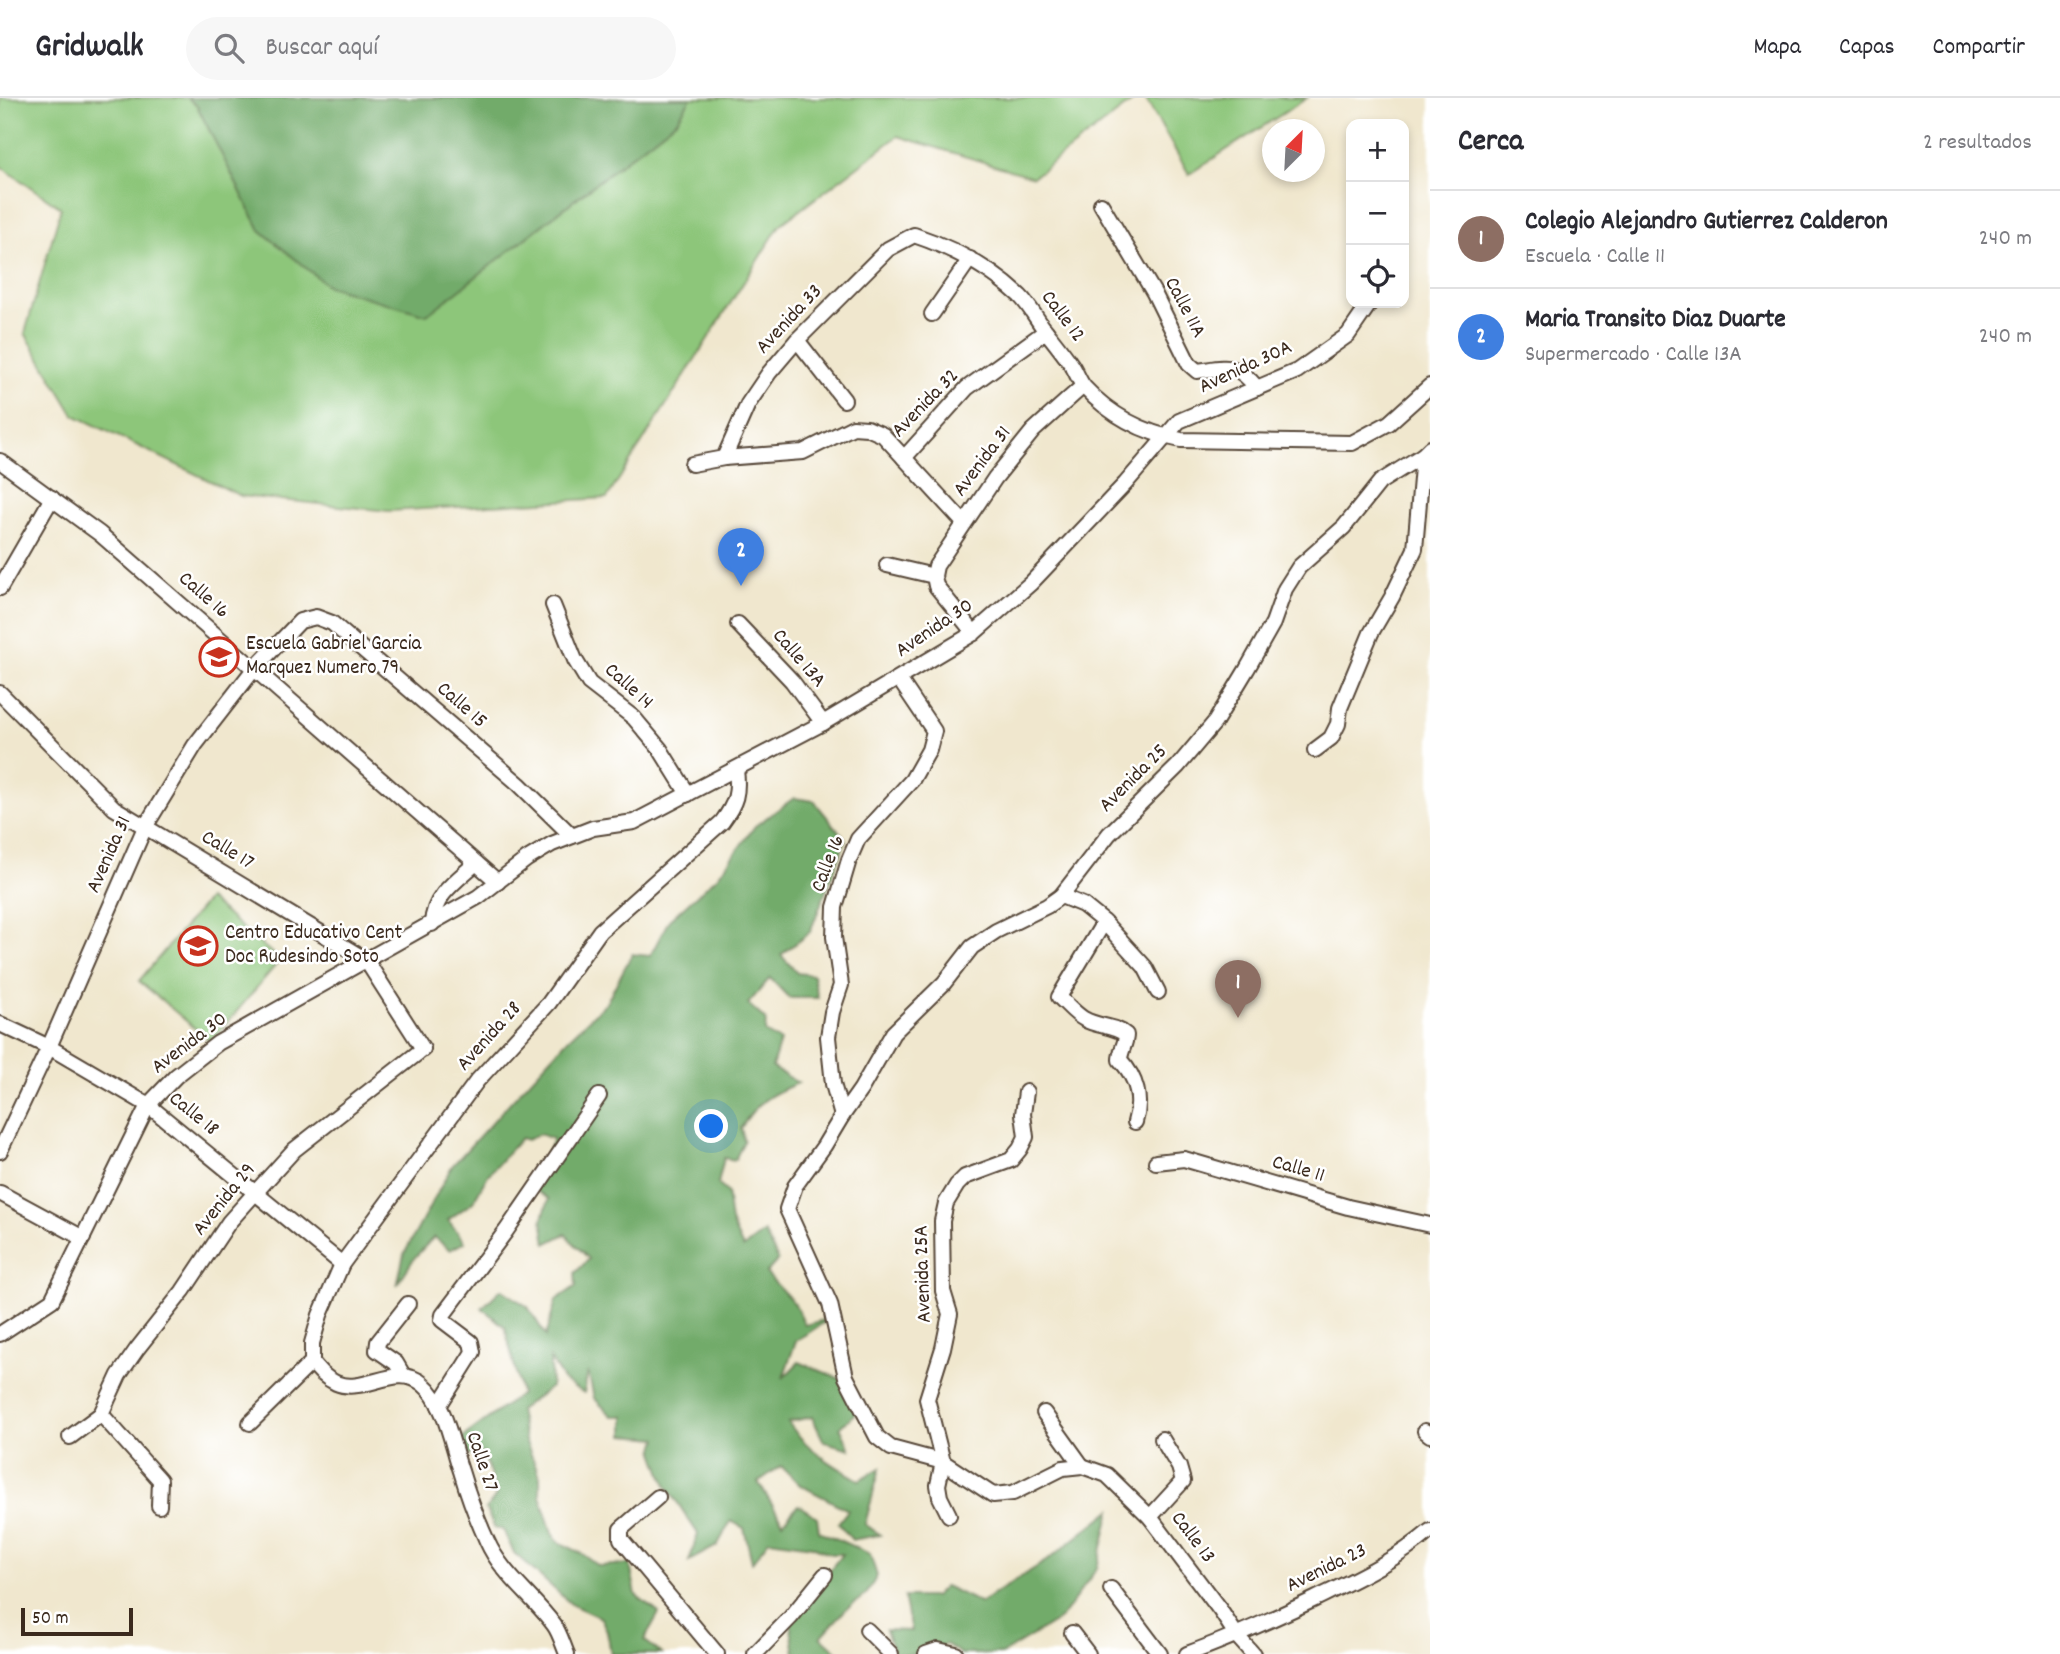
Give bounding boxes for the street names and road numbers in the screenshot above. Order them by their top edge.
street label: Calle 11A [1156,272,1212,344]
street label: Avenida 33 [750,278,830,362]
street label: Calle 12 [1033,285,1091,349]
street label: Avenida 30A [1194,333,1298,403]
street label: Avenida 32 [885,363,967,445]
street label: Avenida 31 [947,420,1019,504]
street label: Calle 16 [171,565,235,627]
street label: Avenida 30 [890,592,980,666]
street label: Calle 13A [764,623,832,695]
street label: Calle 14 [597,657,659,717]
street label: Calle 15 [429,675,493,737]
street label: Avenida 25 [1093,738,1175,820]
street label: Avenida 31 [80,812,140,898]
street label: Calle 17 [195,823,259,879]
street label: Calle 16 [804,831,854,897]
street label: Avenida 28 [450,995,530,1079]
street label: Avenida 30 [146,1005,234,1083]
street label: Calle 18 [161,1085,225,1145]
street label: Calle 11 [1268,1148,1328,1192]
street label: Avenida 29 [186,1157,264,1243]
street label: Avenida 25A [907,1225,941,1323]
street label: Calle 27 [457,1428,505,1496]
street label: Calle 13 [1163,1506,1221,1570]
street label: Avenida 23 [1282,1537,1372,1601]

